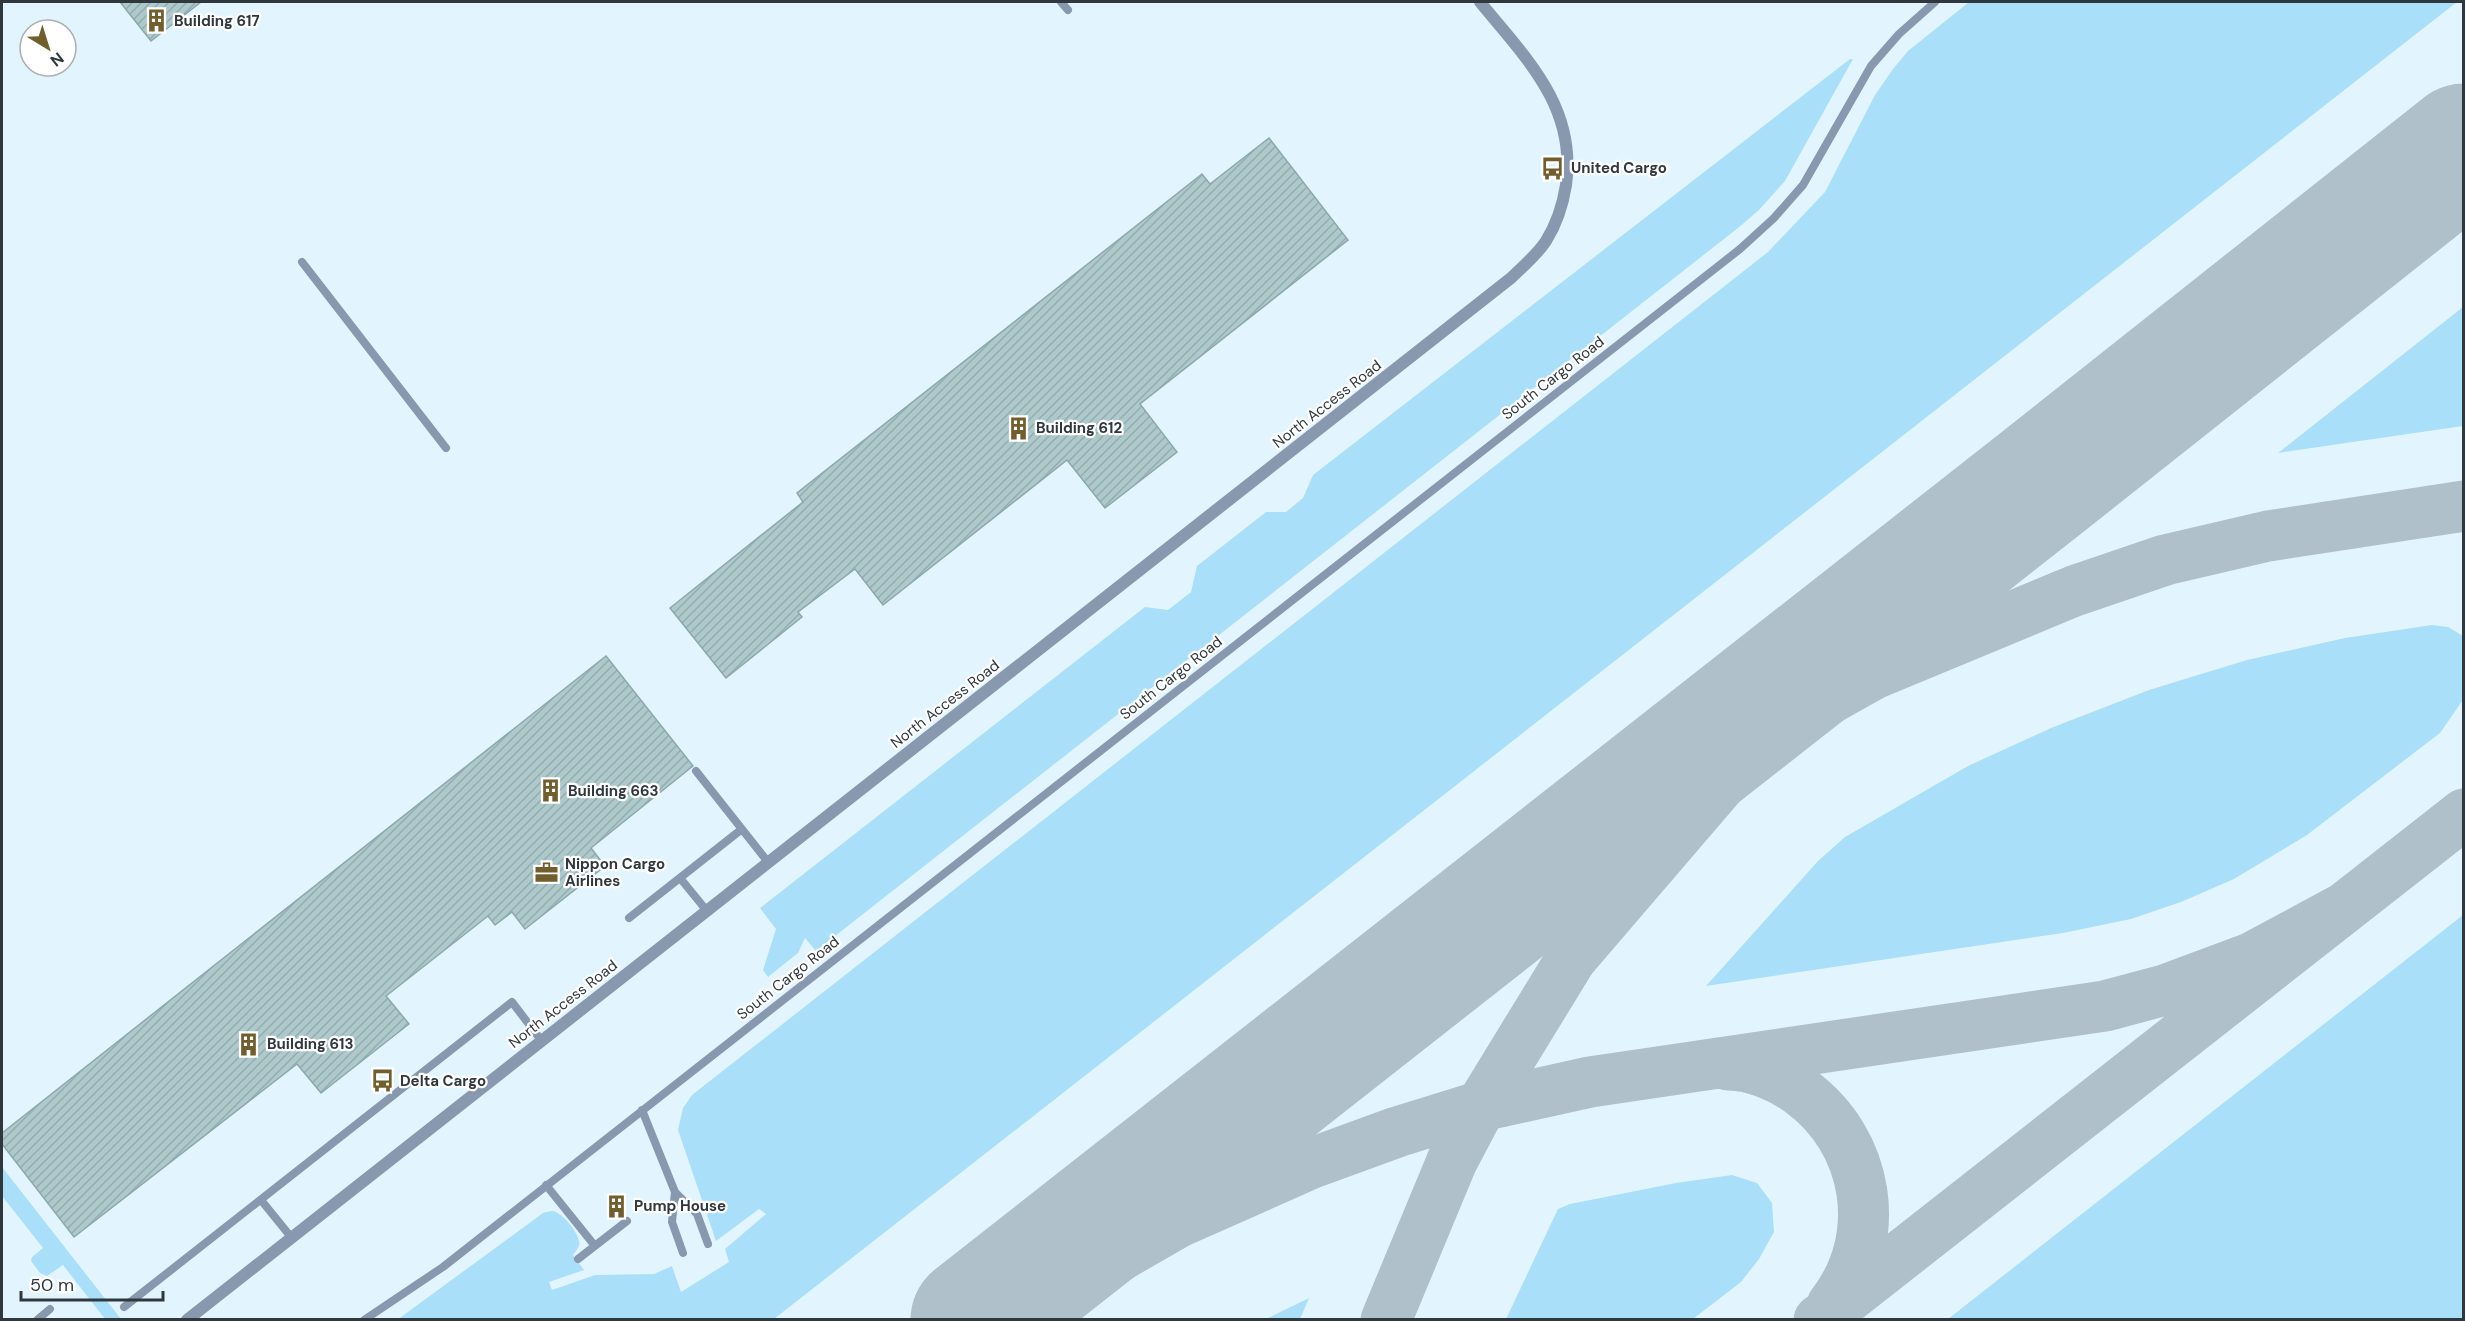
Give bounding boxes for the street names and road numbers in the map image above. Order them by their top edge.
street label: South Cargo Road [1498,332,1608,424]
street label: North Access Road [1269,355,1385,453]
street label: South Cargo Road [1116,632,1226,724]
street label: North Access Road [887,655,1003,753]
street label: South Cargo Road [733,932,843,1024]
street label: North Access Road [505,955,621,1053]

